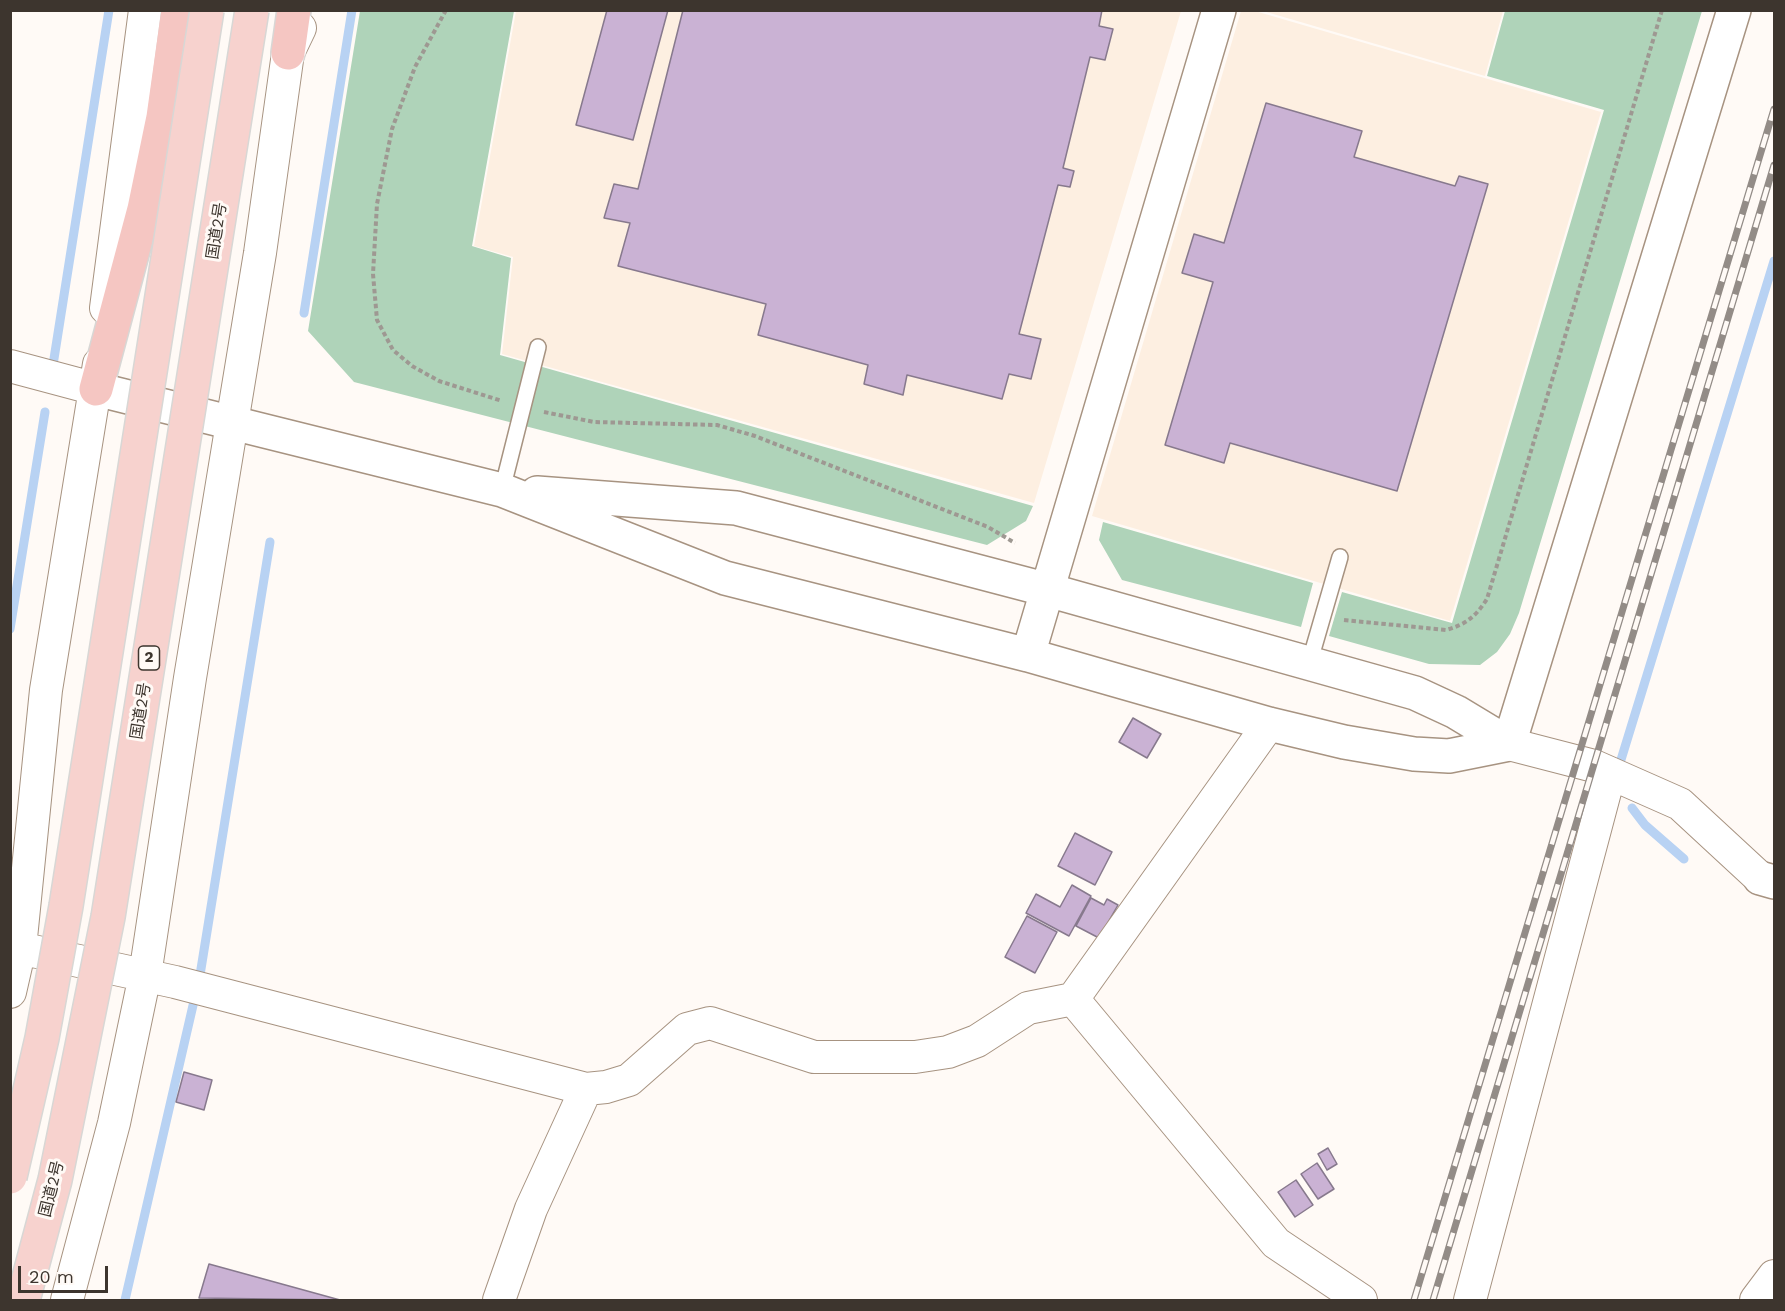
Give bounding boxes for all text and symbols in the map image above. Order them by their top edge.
street label: 国道2号 [203,201,231,261]
road number: 2 [138,646,160,670]
street label: 国道2号 [127,681,155,741]
street label: 国道2号 [36,1159,68,1219]
scale bar [21,1254,111,1292]
text: 20 m [29,1266,74,1287]

